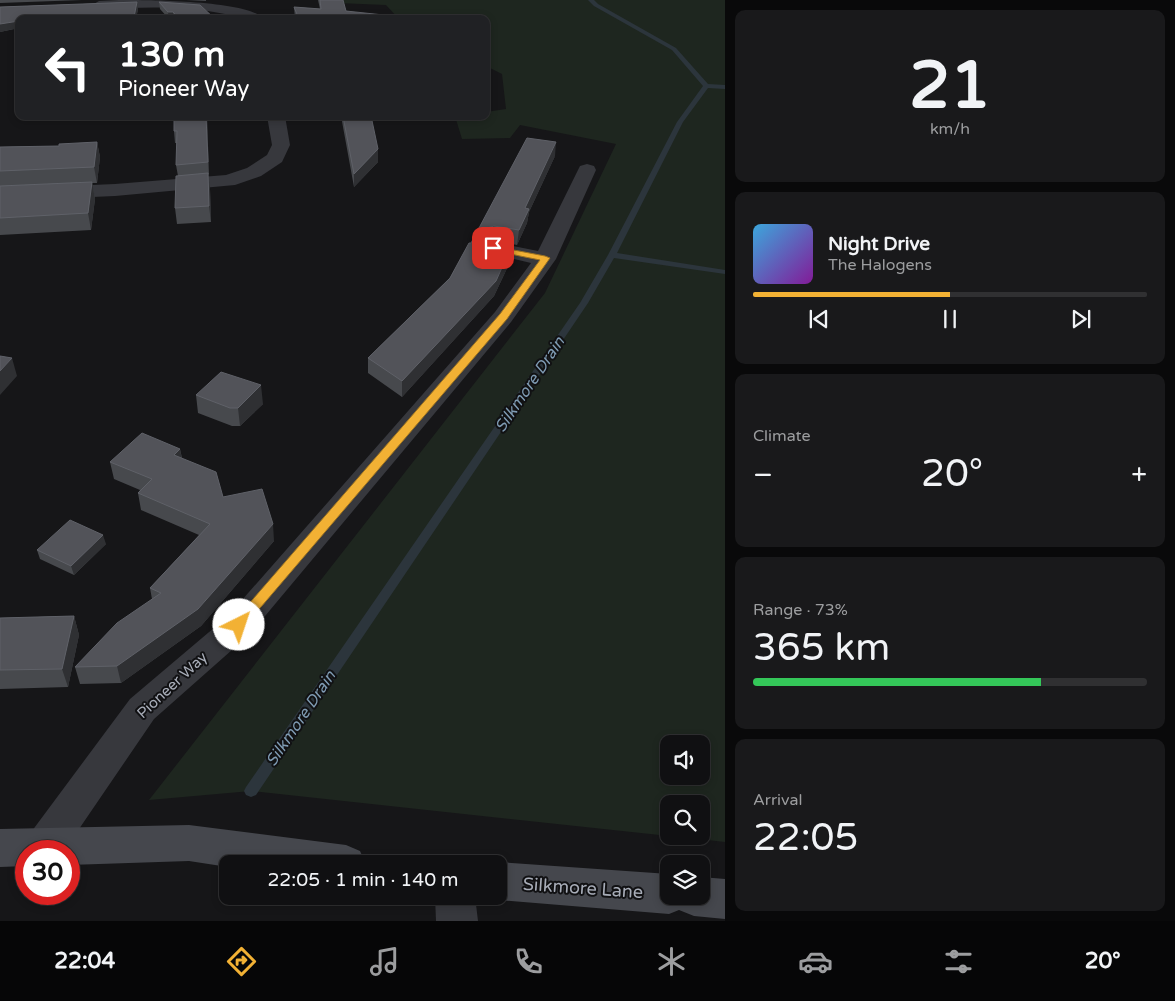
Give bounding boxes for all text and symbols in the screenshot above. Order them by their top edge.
text: 130 m [118,34,225,76]
icon: left [35,35,100,100]
text: 21 [909,47,991,126]
text: Pioneer Way [118,76,249,102]
text: km/h [930,119,970,139]
pin [472,227,514,269]
text: Night Drive [828,233,930,255]
icon: arrive [479,234,507,262]
text: The Halogens [828,255,932,275]
icon: previous [805,305,833,333]
icon: pause [936,305,964,333]
icon: next [1067,305,1095,333]
water label: Silkmore Drain [491,332,570,436]
text: Climate [753,426,811,446]
text: 20° [921,451,983,497]
text: − [753,458,773,492]
text: + [1131,458,1147,492]
position arrow [212,598,264,650]
text: Range · 73% [753,600,848,620]
text: 365 km [753,625,890,671]
street label: Pioneer Way [133,648,211,722]
water label: Silkmore Drain [262,666,341,770]
map controls [660,735,710,905]
button: sound [660,735,710,785]
text: Arrival [753,790,802,810]
button: search [660,795,710,845]
text: 22:05 [753,815,858,861]
speed limit sign: 30 [15,840,80,905]
button: layers [660,855,710,905]
text: 22:05 · 1 min · 140 m [267,869,459,891]
street label: Silkmore Lane [522,873,644,903]
icon: directions [224,944,259,979]
icon: music [367,944,402,979]
icon: phone [511,944,546,979]
icon: climate [654,944,689,979]
icon: car [798,944,833,979]
icon: filters [941,944,976,979]
text: 22:04 [54,948,115,974]
text: 20° [1085,948,1121,974]

